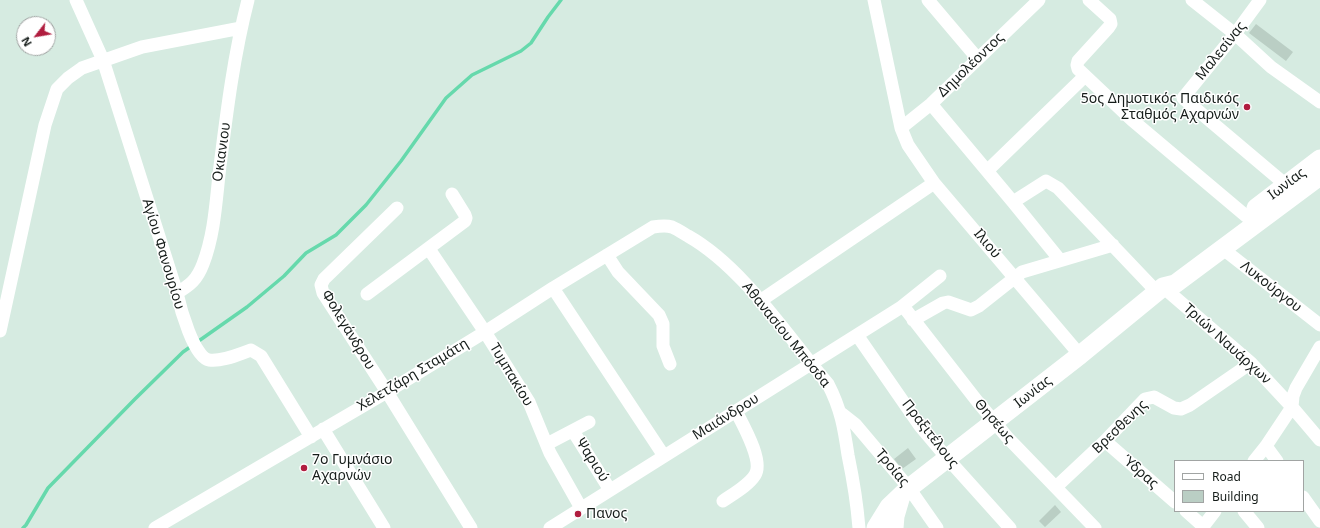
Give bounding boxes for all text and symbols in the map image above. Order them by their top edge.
north arrow [16,16,56,56]
street label: Μαλεσίνας [1192,18,1250,84]
street label: Δημολέοντος [934,29,1008,101]
text: N [17,34,35,50]
place label: 5ος Δημοτικός Παιδικός Σταθμός Αχαρνών [1081,91,1239,124]
marker: 5ος Δημοτικός Παιδικός Σταθμός Αχαρνών [1242,102,1252,112]
street label: Οκιανιου [210,121,234,183]
street label: Ιωνίας [1265,164,1309,204]
street label: Αγίου Φανουρίου [138,197,188,311]
street label: Ιλιού [970,226,1004,262]
street label: Λυκούργου [1237,258,1305,316]
street label: Αθανασίου Μπόσδα [738,279,834,391]
street label: Φολεγάνδρου [318,287,378,373]
street label: Τριών Ναυάρχων [1180,300,1274,388]
street label: Χελετζάρη Σταμάτη [354,335,472,415]
street label: Τυμπακίου [486,340,536,410]
street label: Ιωνίας [1011,372,1055,412]
street label: Μαιάνδρου [690,390,762,444]
street label: Πραξιτέλους [898,396,962,472]
street label: Θησέως [971,396,1017,446]
street label: Βρεσθενης [1089,397,1151,457]
street label: Ψαριού [572,435,612,485]
street label: Τροίας [872,446,912,490]
place label: 7ο Γυμνάσιο Αχαρνών [312,452,393,484]
street label: Ύδρας [1119,452,1161,492]
legend [1174,460,1304,512]
marker: 7ο Γυμνάσιο Αχαρνών [299,463,309,473]
text: Road [1212,468,1241,485]
text: Building [1212,488,1259,505]
place label: Πανος [586,506,627,522]
marker: Πανος [573,509,583,519]

